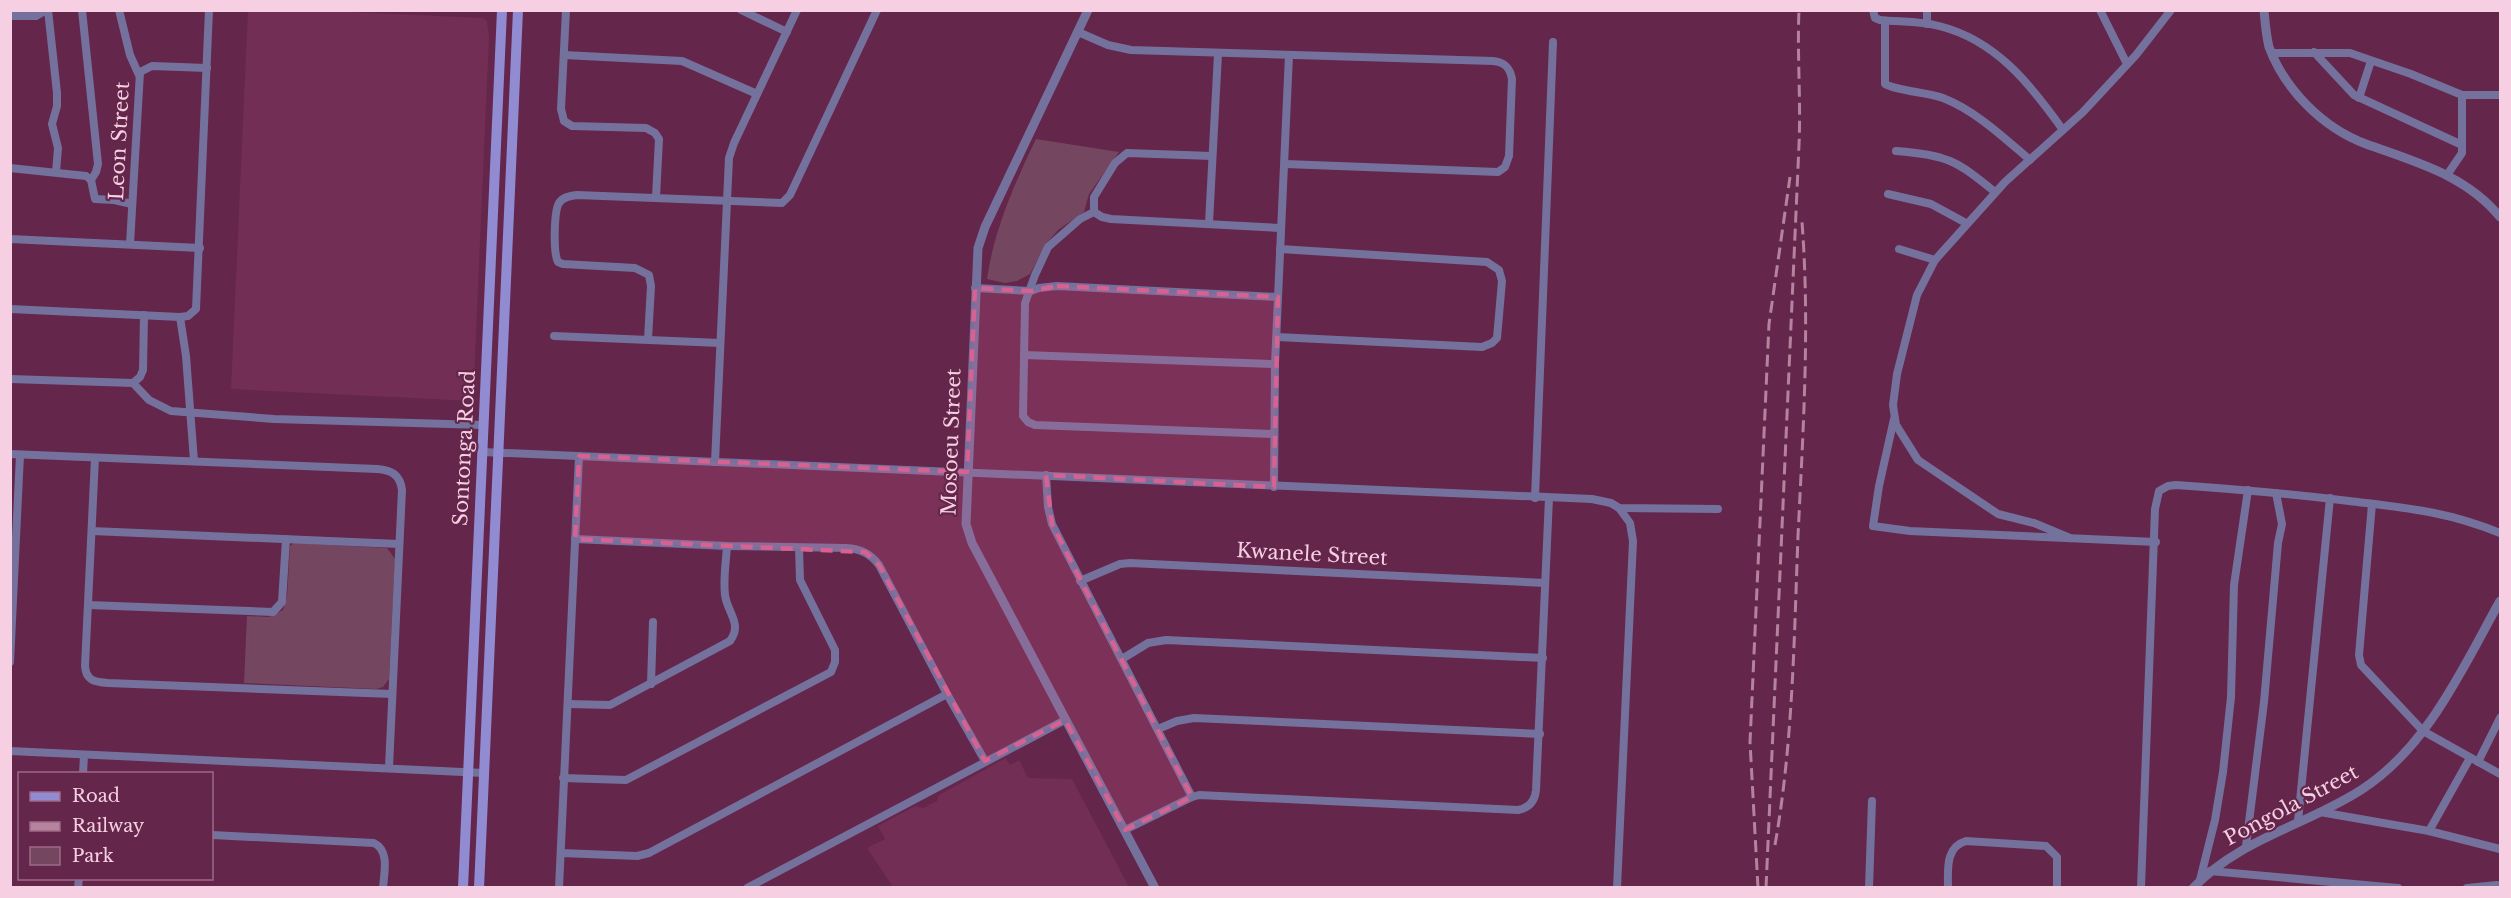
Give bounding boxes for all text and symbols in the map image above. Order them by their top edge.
street label: Leon Street [104,81,134,201]
street label: Mosoeu Street [936,368,966,516]
street label: Sontonga Road [448,369,480,527]
street label: Kwanele Street [1236,538,1389,570]
street label: Pongola Street [2220,759,2362,850]
legend [18,772,213,880]
text: Road [72,785,120,807]
text: Railway [72,815,145,837]
text: Park [72,845,114,867]

